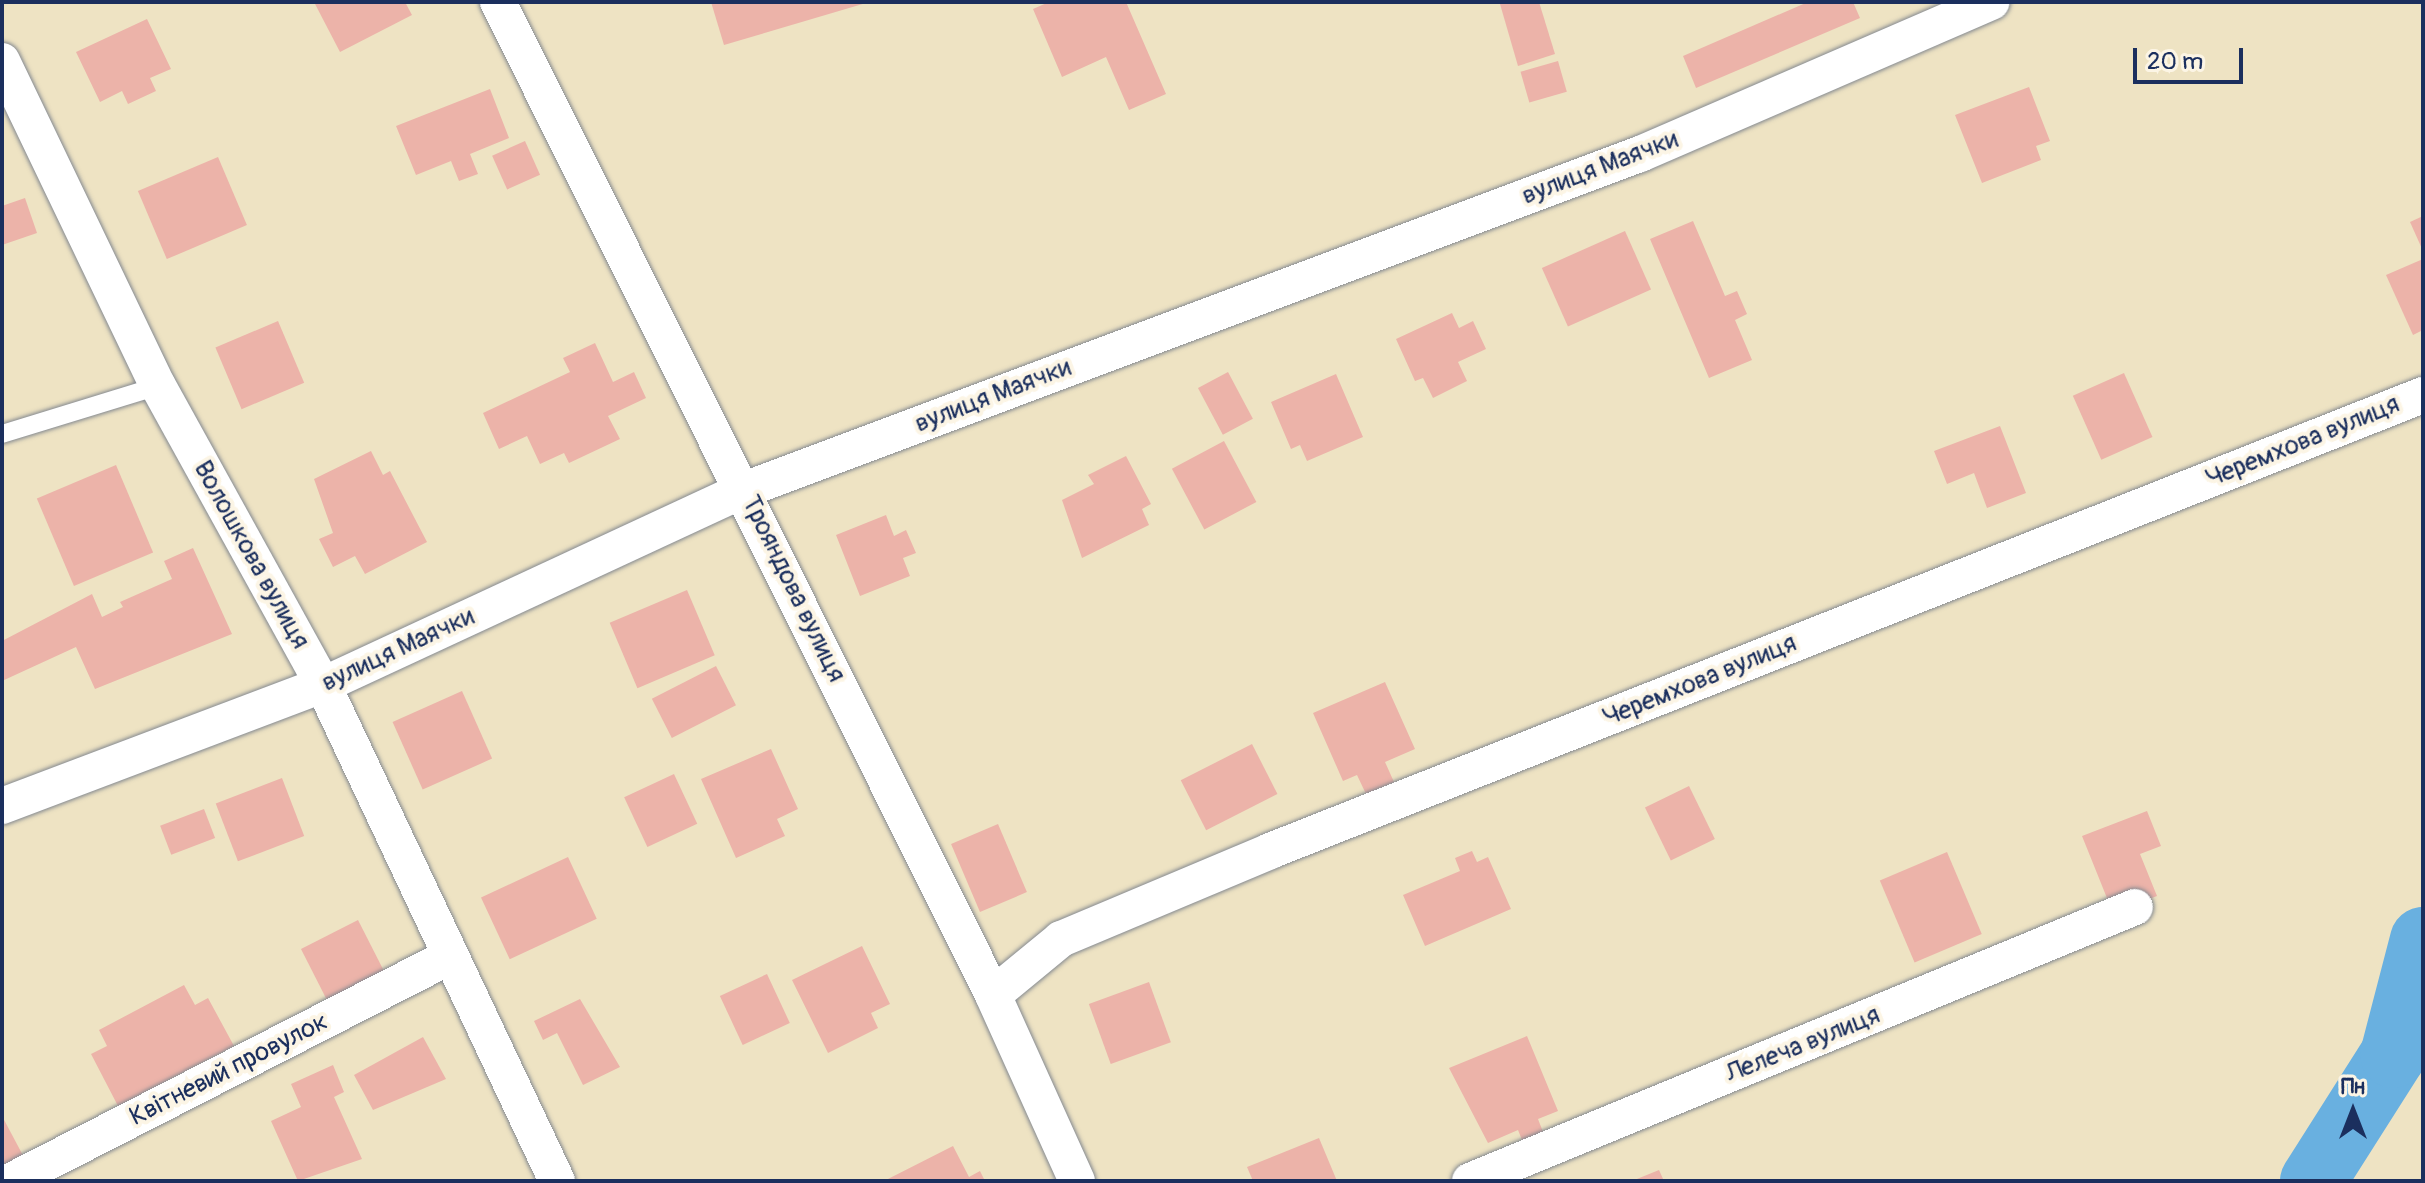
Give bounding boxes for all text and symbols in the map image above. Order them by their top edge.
scale bar [2137,32,2247,82]
text: 20 m [2147,47,2203,76]
street label: вулиця Маячки [1518,124,1682,212]
street label: вулиця Маячки [911,352,1075,440]
street label: Черемхова вулиця [2202,389,2404,495]
street label: Волошкова вулиця [186,455,316,655]
street label: Трояндова вулиця [734,491,852,687]
street label: вулиця Маячки [317,601,479,699]
street label: Черемхова вулиця [1599,628,1801,734]
street label: Лелеча вулиця [1721,1000,1885,1090]
street label: Квітневий провулок [125,1007,333,1133]
north arrow [2313,1071,2393,1151]
text: Пн [2341,1073,2365,1101]

